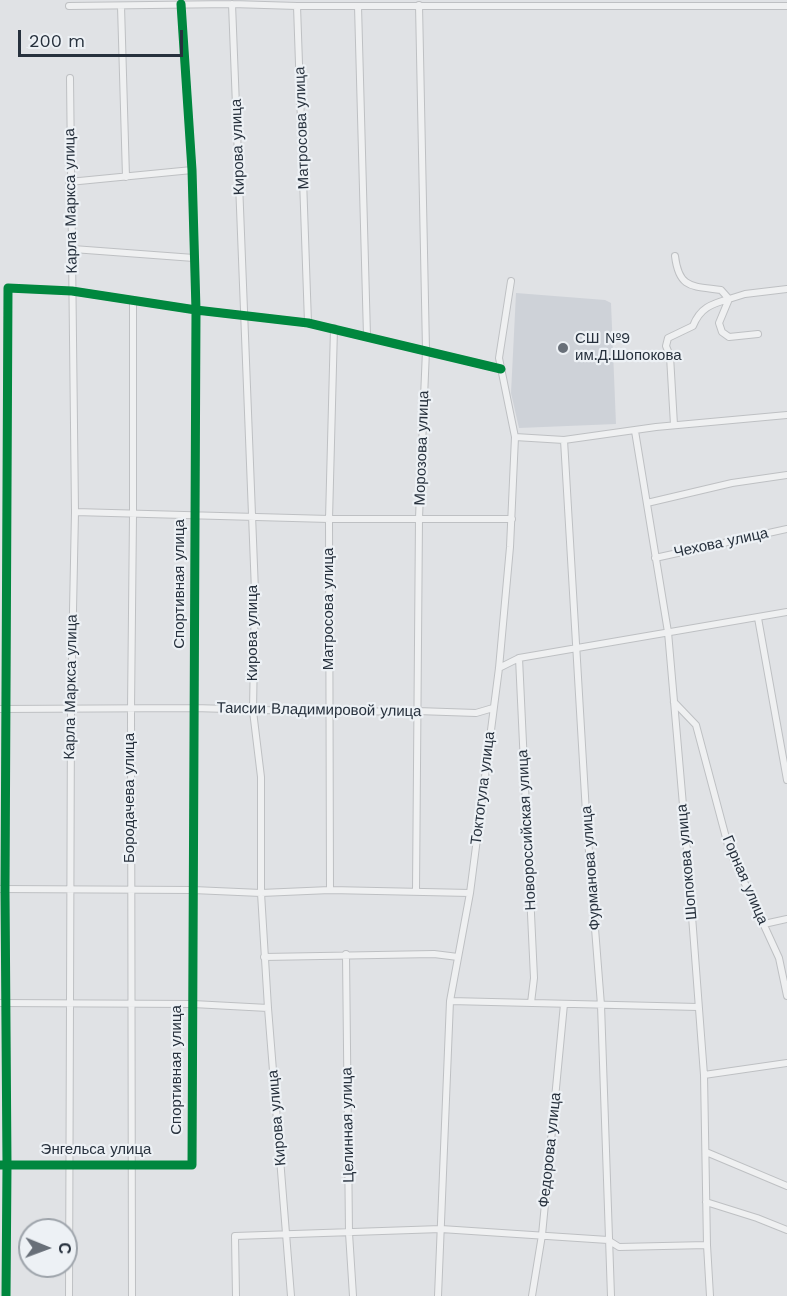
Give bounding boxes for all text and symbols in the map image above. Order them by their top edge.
scale bar [21,18,186,56]
text: 200 m [29,30,85,51]
street label: Матросова улица [291,66,313,190]
street label: Кирова улица [227,99,249,195]
street label: Карла Маркса улица [61,128,81,274]
place label: СШ №9 им.Д.Шопокова [575,330,682,365]
marker: СШ №9 им.Д.Шопокова [556,341,570,355]
street label: Морозова улица [411,390,433,506]
street label: Спортивная улица [171,519,189,649]
street label: Чехова улица [672,524,770,562]
street label: Матросова улица [320,548,338,670]
street label: Кирова улица [244,585,262,681]
street label: Карла Маркса улица [61,614,81,760]
street label: Таисии Владимировой улица [216,699,422,721]
street label: Токтогула улица [467,730,499,846]
street label: Бородачева улица [121,733,139,863]
street label: Новороссийская улица [514,749,540,911]
street label: Шопокова улица [673,803,701,921]
street label: Фурманова улица [578,805,604,931]
street label: Горная улица [718,833,772,927]
street label: Спортивная улица [168,1005,186,1135]
street label: Целинная улица [338,1067,358,1183]
street label: Кирова улица [264,1069,290,1167]
street label: Федорова улица [535,1092,565,1208]
street label: Энгельса улица [41,1141,151,1159]
north arrow [18,1218,78,1278]
text: С [55,1242,74,1254]

